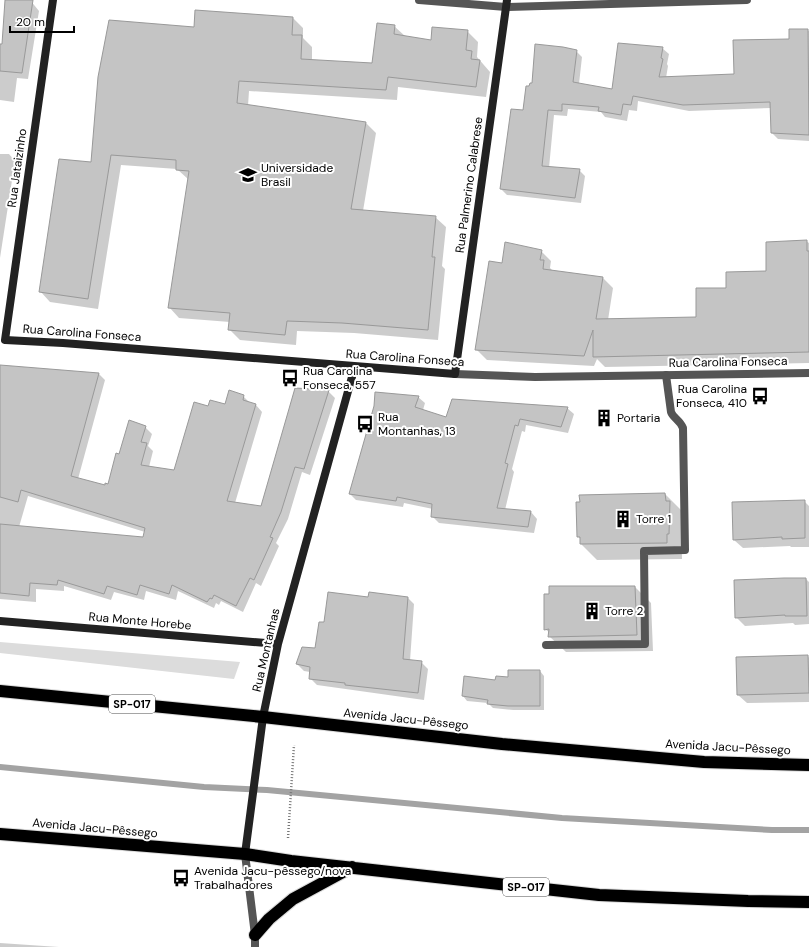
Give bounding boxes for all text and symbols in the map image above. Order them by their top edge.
scale bar [10,8,74,34]
text: 20 m [16,14,45,30]
street label: Rua Palmerino Calabrese [452,116,487,254]
street label: Rua Jataizinho [4,128,30,208]
place label: Universidade Brasil [261,160,333,190]
school or university icon: Universidade Brasil [238,165,258,185]
street label: Rua Carolina Fonseca [22,321,142,345]
street label: Rua Carolina Fonseca [345,346,465,370]
street label: Rua Carolina Fonseca [668,353,788,371]
place label: Rua Carolina Fonseca, 557 [303,363,376,393]
bus stop icon: Rua Carolina Fonseca, 557 [280,368,300,388]
place label: Rua Carolina Fonseca, 410 [676,381,747,411]
bus stop icon: Rua Carolina Fonseca, 410 [750,386,770,406]
building icon: Portaria [594,408,614,428]
place label: Rua Montanhas, 13 [378,409,456,439]
place label: Portaria [617,410,660,426]
bus stop icon: Rua Montanhas, 13 [355,414,375,434]
building icon: Torre 1 [613,509,633,529]
place label: Torre 1 [636,511,671,527]
building icon: Torre 2 [582,601,602,621]
place label: Torre 2 [605,603,643,619]
street label: Rua Montanhas [249,607,283,693]
street label: Rua Monte Horebe [88,609,192,633]
road number: SP-017 [109,695,155,713]
street label: Avenida Jacu-Pêssego [343,704,469,734]
street label: Avenida Jacu-Pêssego [665,736,791,758]
street label: Avenida Jacu-Pêssego [32,815,158,841]
place label: Avenida Jacu-pêssego/nova Trabalhadores [194,863,351,893]
bus stop icon: Avenida Jacu-pêssego/nova Trabalhadores [171,868,191,888]
road number: SP-017 [503,878,549,896]

